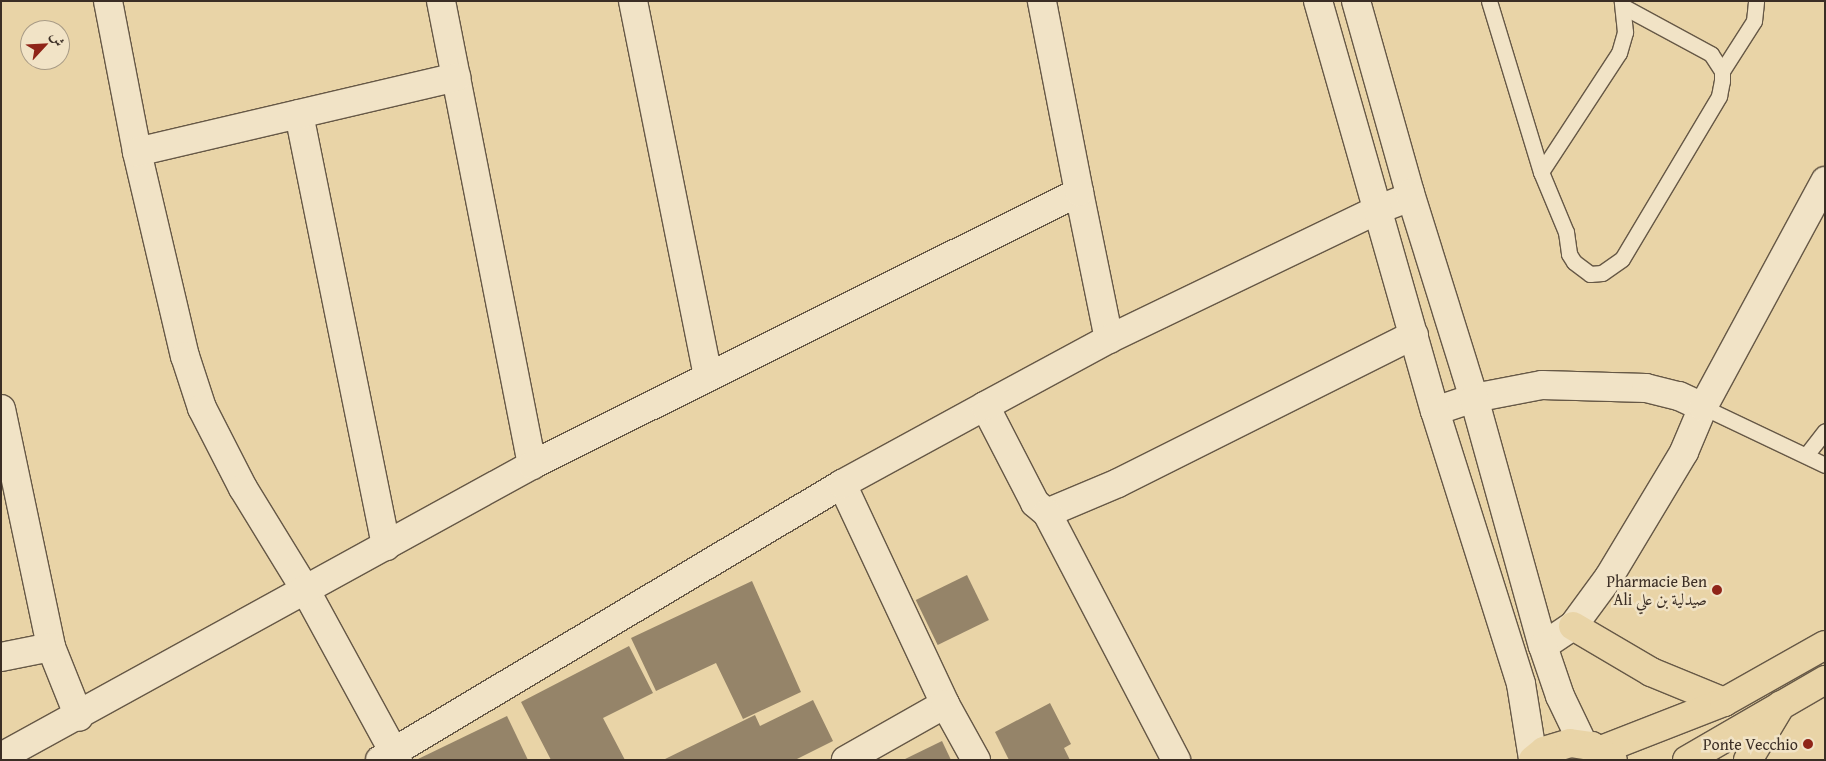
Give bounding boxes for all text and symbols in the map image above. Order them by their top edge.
north arrow [20,20,70,70]
text: ش [46,29,70,50]
place label: Pharmacie Ben Ali صيدلية بن علي [1606,571,1707,609]
marker: Pharmacie Ben Ali صيدلية بن علي [1711,584,1723,596]
place label: Ponte Vecchio [1703,734,1798,754]
marker: Ponte Vecchio [1802,738,1814,750]

